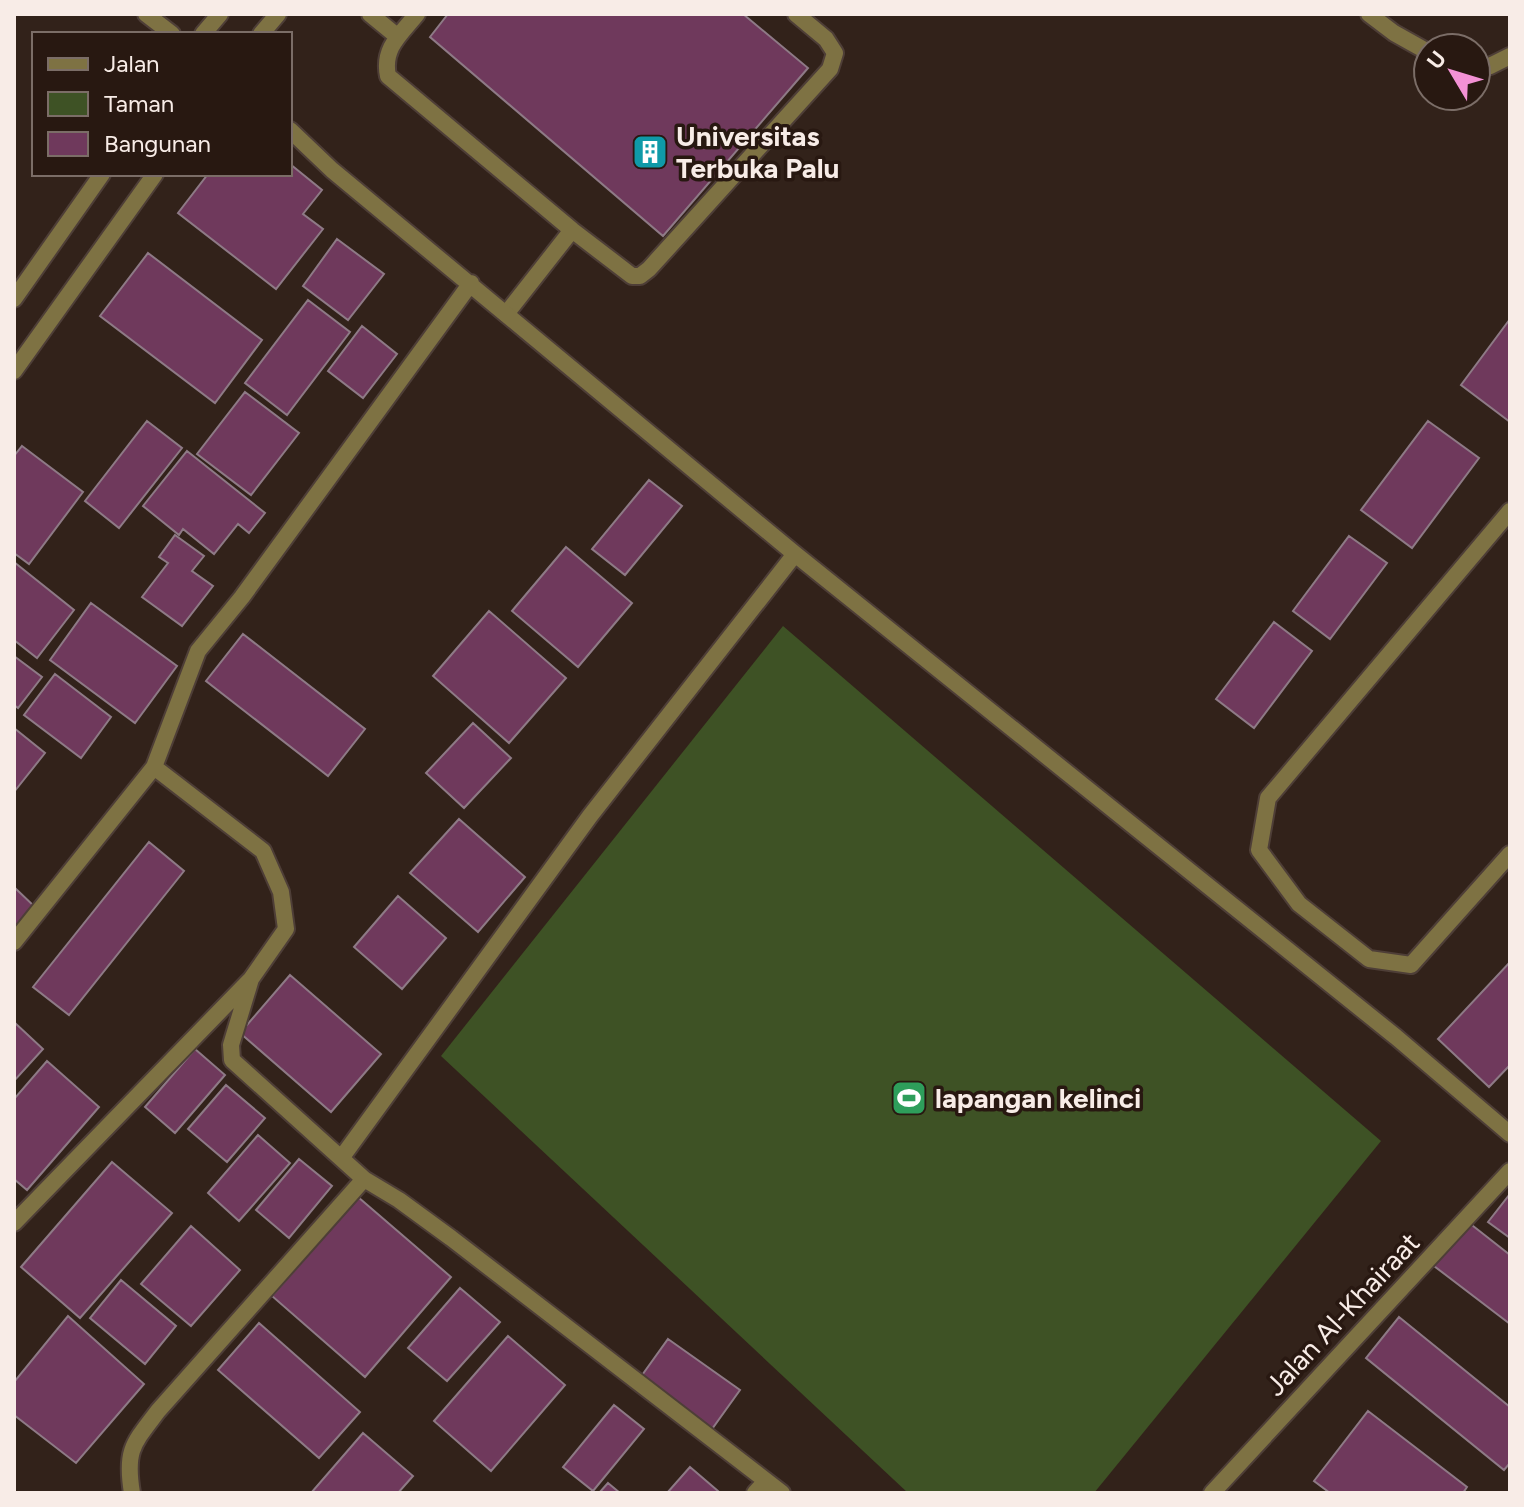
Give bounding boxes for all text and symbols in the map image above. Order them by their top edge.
legend [32,32,292,176]
north arrow [1412,32,1492,112]
text: U [1421,46,1452,74]
text: Jalan [104,49,160,78]
text: Taman [104,89,174,118]
place label: Universitas Terbuka Palu [676,119,839,185]
text: Bangunan [104,129,211,158]
building icon: Universitas Terbuka Palu [631,133,669,171]
sports icon: lapangan kelinci [890,1079,928,1117]
place label: lapangan kelinci [935,1081,1141,1115]
street label: Jalan Al-Khairaat [1258,1225,1426,1403]

